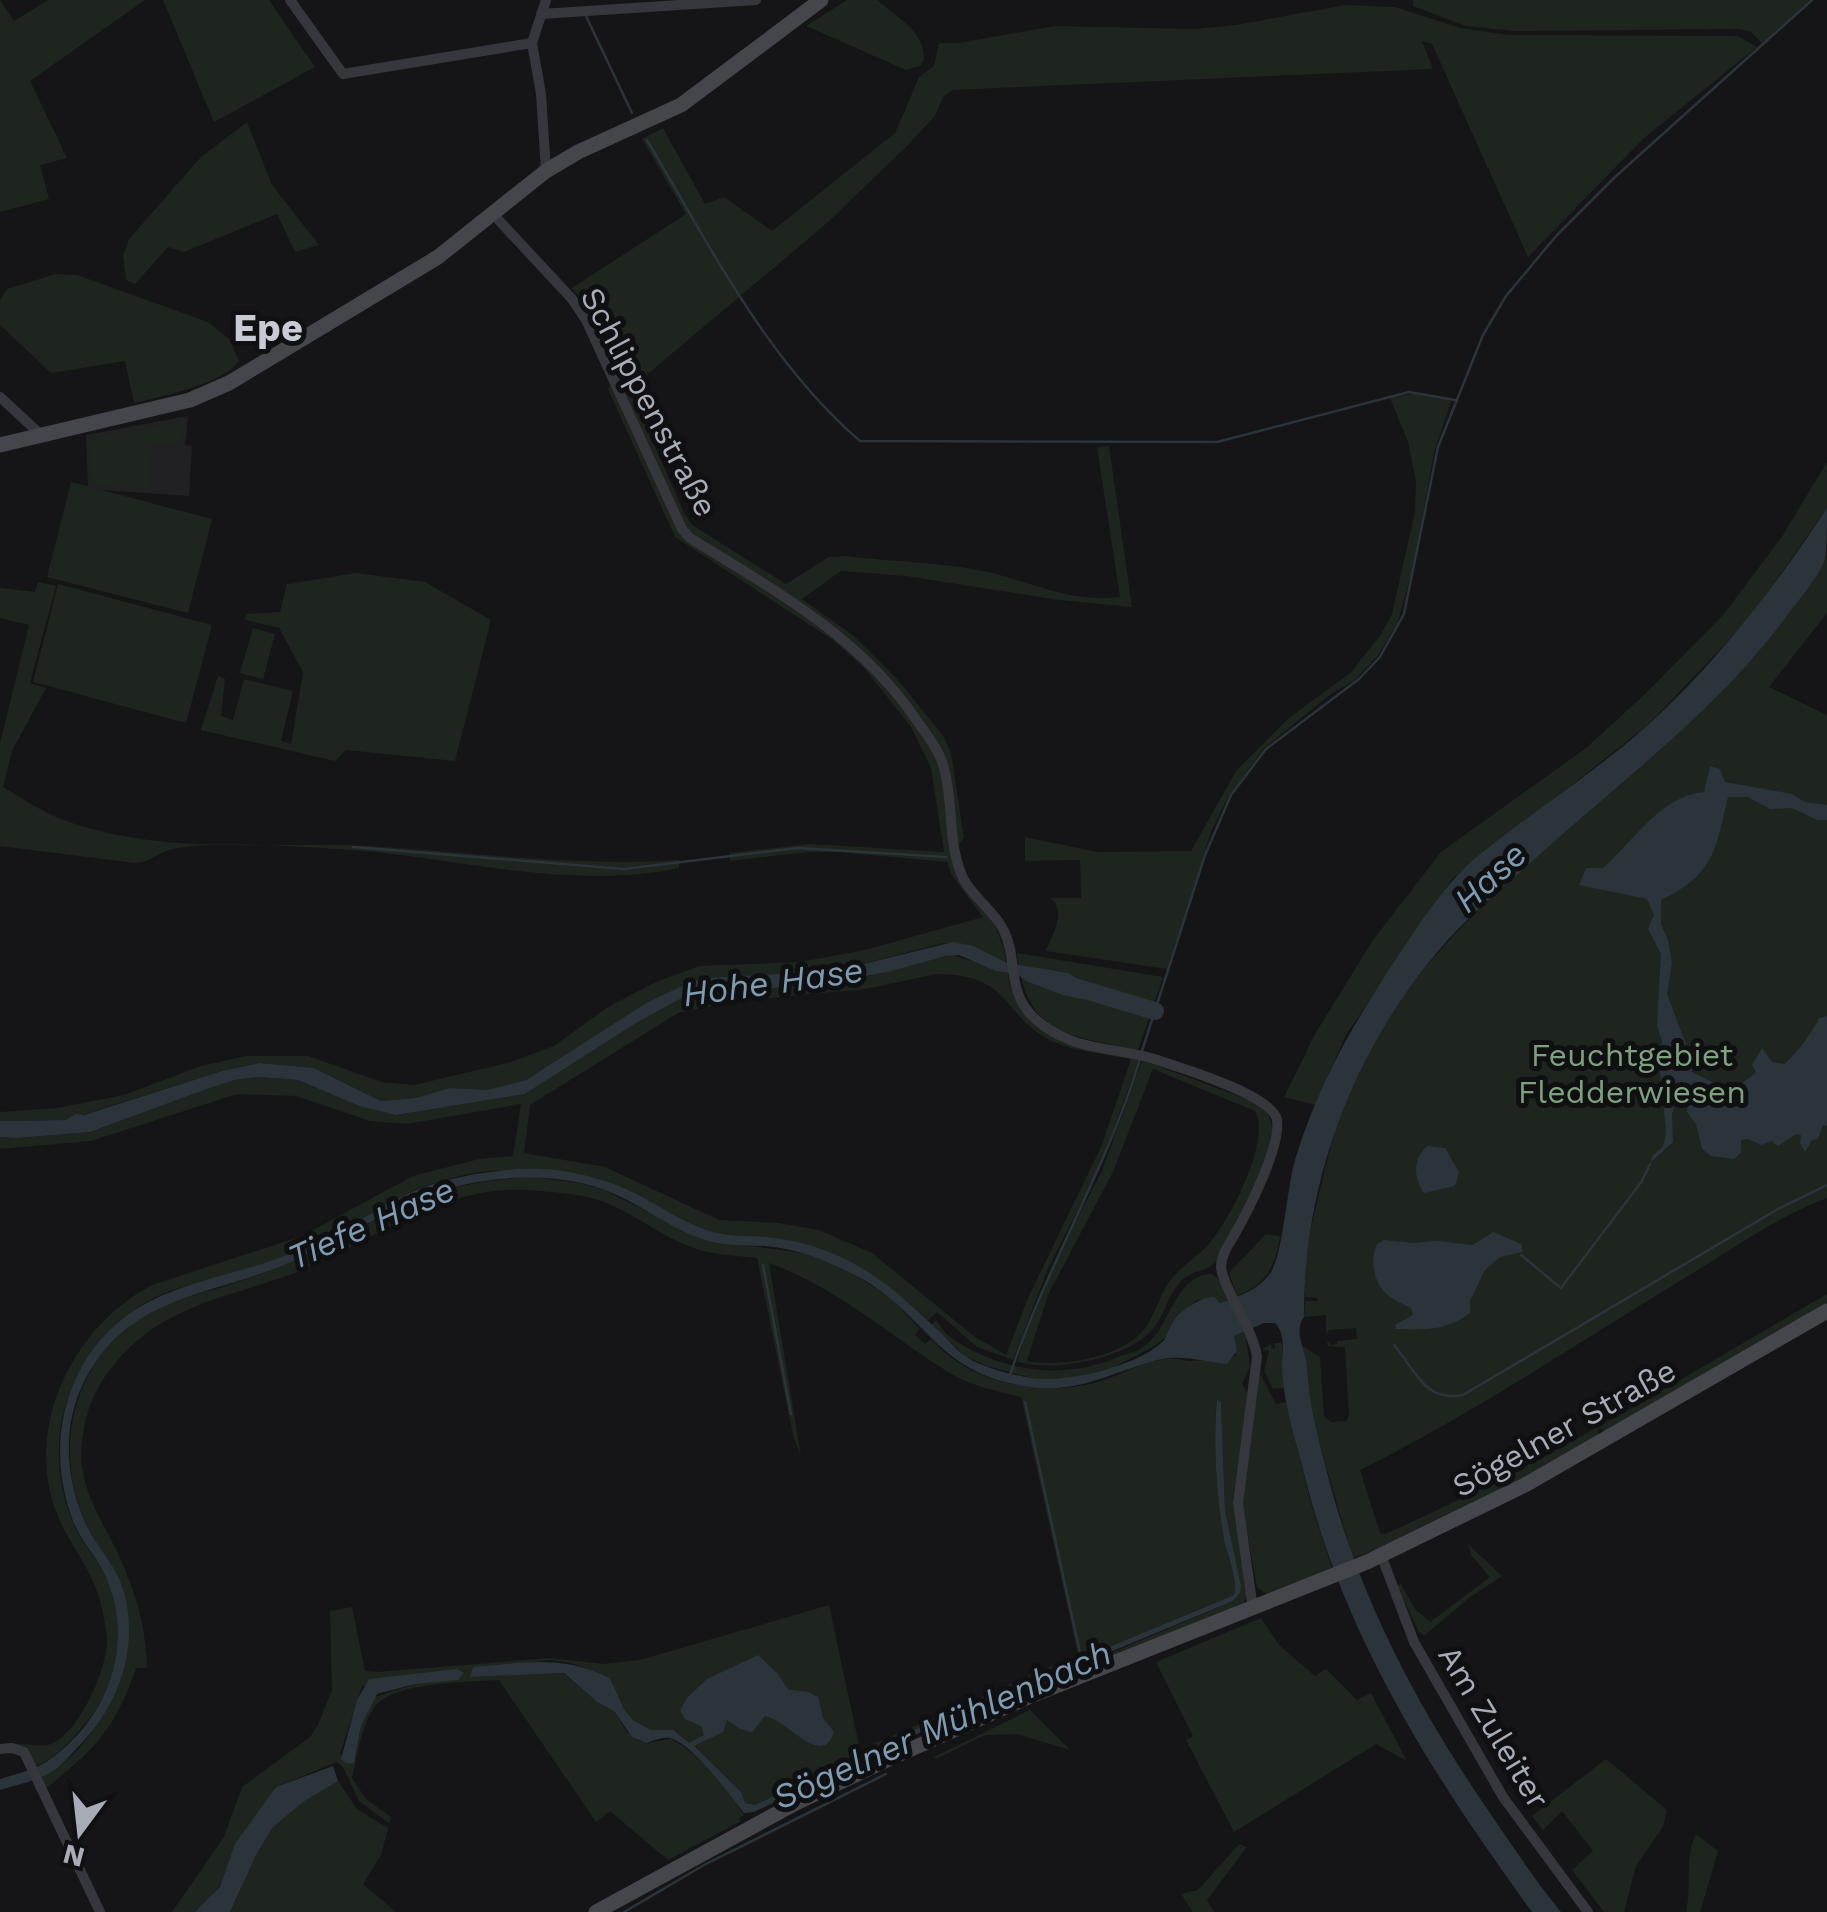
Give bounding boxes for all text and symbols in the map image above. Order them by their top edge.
street label: Schlippenstraße [573,281,725,523]
district label: Epe [233,306,303,350]
water label: Hase [1445,833,1535,921]
water label: Hohe Hase [680,949,866,1015]
park label: Feuchtgebiet Fledderwiesen [1518,1036,1746,1111]
water label: Tiefe Hase [281,1168,461,1278]
street label: Sögelner Straße [1446,1351,1682,1505]
water label: Sögelner Mühlenbach [766,1631,1118,1819]
street label: Am Zuleiter [1430,1639,1558,1815]
north arrow [30,1782,130,1882]
text: N [59,1837,88,1874]

